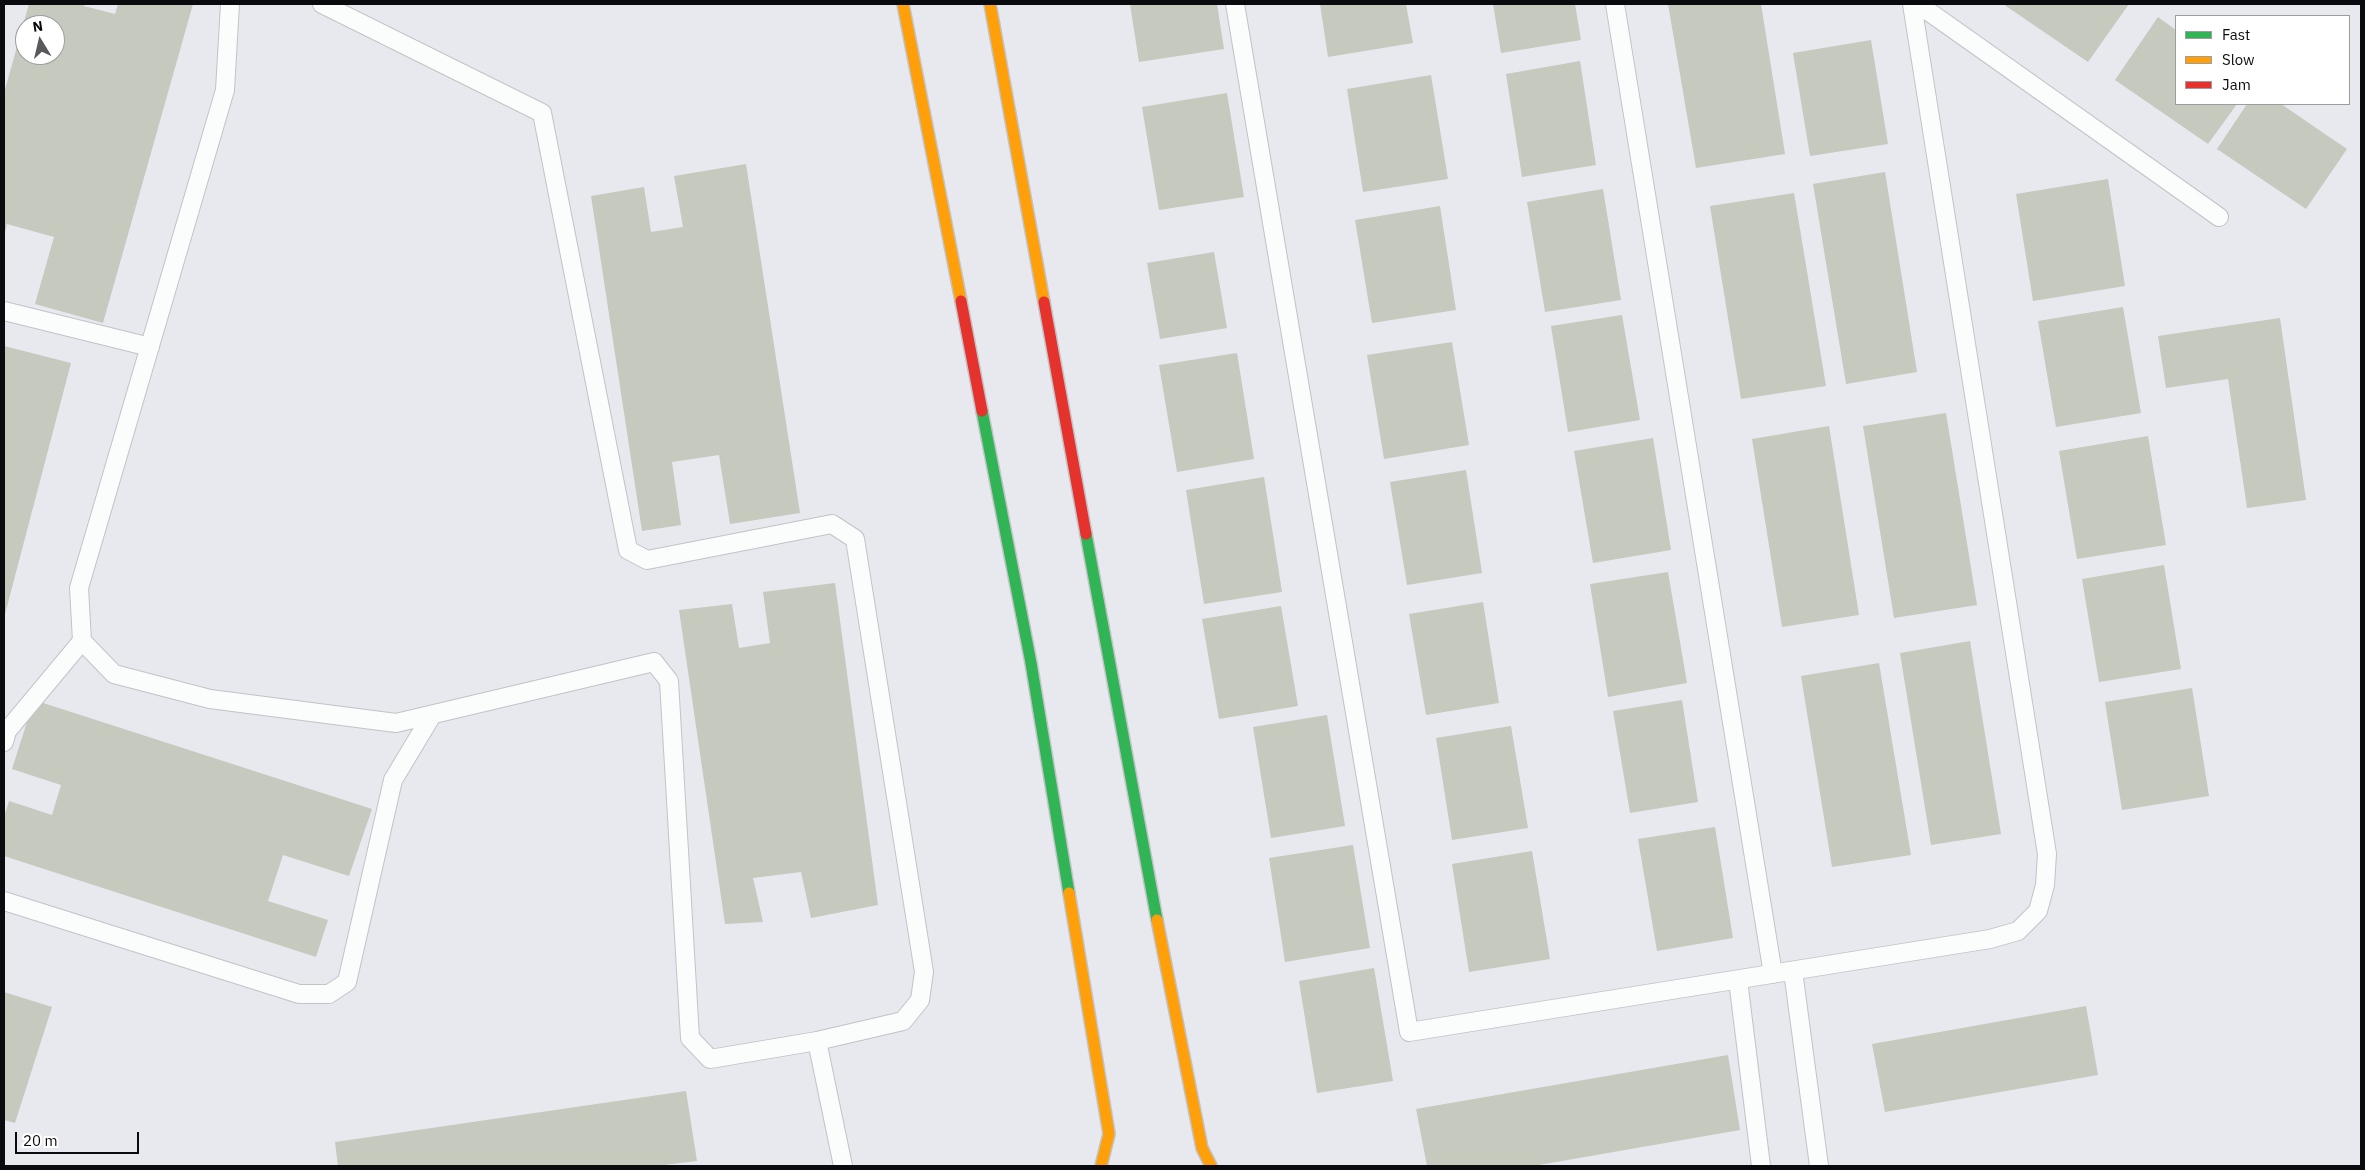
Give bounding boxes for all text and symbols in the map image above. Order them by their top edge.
north arrow [15,15,65,65]
legend [2175,15,2350,105]
text: N [31,16,44,36]
text: Fast [2222,25,2250,44]
text: Slow [2222,50,2255,69]
text: Jam [2222,75,2251,94]
scale bar [18,1122,141,1154]
text: 20 m [23,1131,58,1150]

